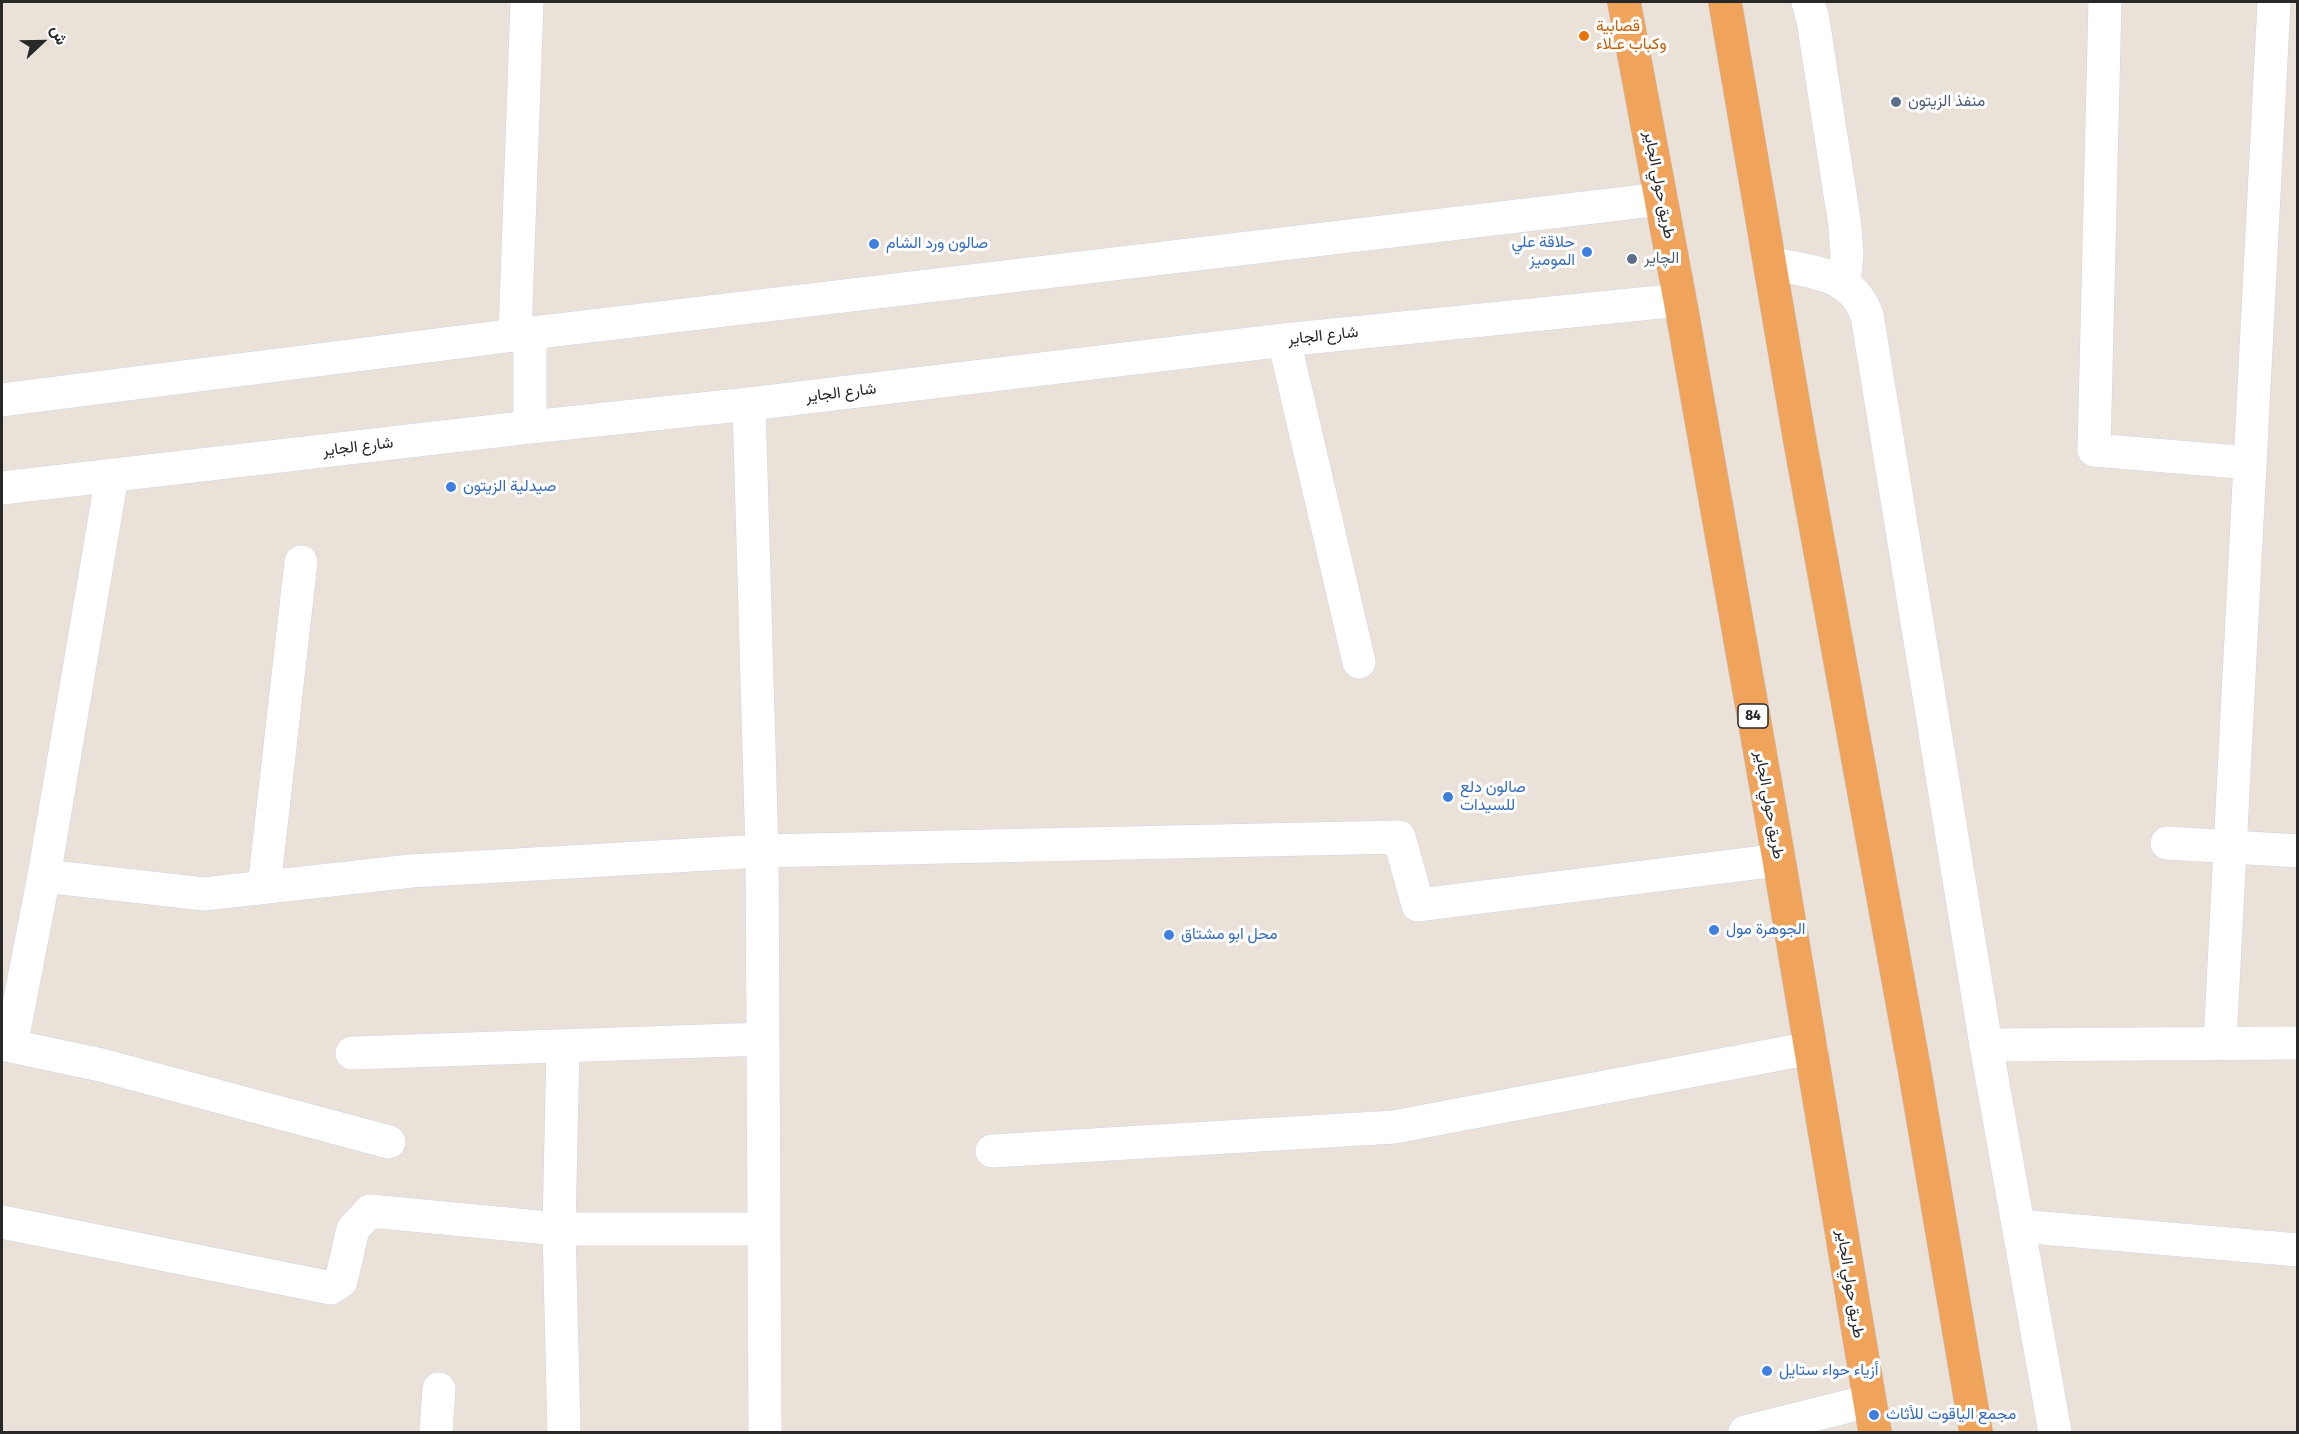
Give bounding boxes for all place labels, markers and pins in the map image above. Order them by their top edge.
place label: قصابية وكباب عـلاء [1596,17,1667,55]
marker: قصابية وكباب عـلاء [1577,29,1591,43]
place label: منفذ الزيتون [1908,92,1985,112]
marker: منفذ الزيتون [1889,95,1903,109]
place label: حلاقة علي الموميز [1511,233,1575,271]
place label: صالون ورد الشام [886,234,988,254]
marker: صالون ورد الشام [867,237,881,251]
marker: حلاقة علي الموميز [1580,245,1594,259]
place label: الچاير [1644,249,1679,269]
marker: الچاير [1625,252,1639,266]
place label: صيدلية الزيتون [463,477,556,497]
marker: صيدلية الزيتون [444,480,458,494]
place label: صالون دلع للسيدات [1460,778,1526,816]
marker: صالون دلع للسيدات [1441,790,1455,804]
place label: الجوهرة مول [1726,920,1805,940]
marker: الجوهرة مول [1707,923,1721,937]
place label: محل ابو مشتاق [1181,925,1278,945]
marker: محل ابو مشتاق [1162,928,1176,942]
place label: أزياء حواء ستايل [1779,1361,1879,1381]
marker: أزياء حواء ستايل [1760,1364,1774,1378]
place label: مجمع الياقوت للأثاث [1886,1405,2016,1425]
marker: مجمع الياقوت للأثاث [1867,1408,1881,1422]

